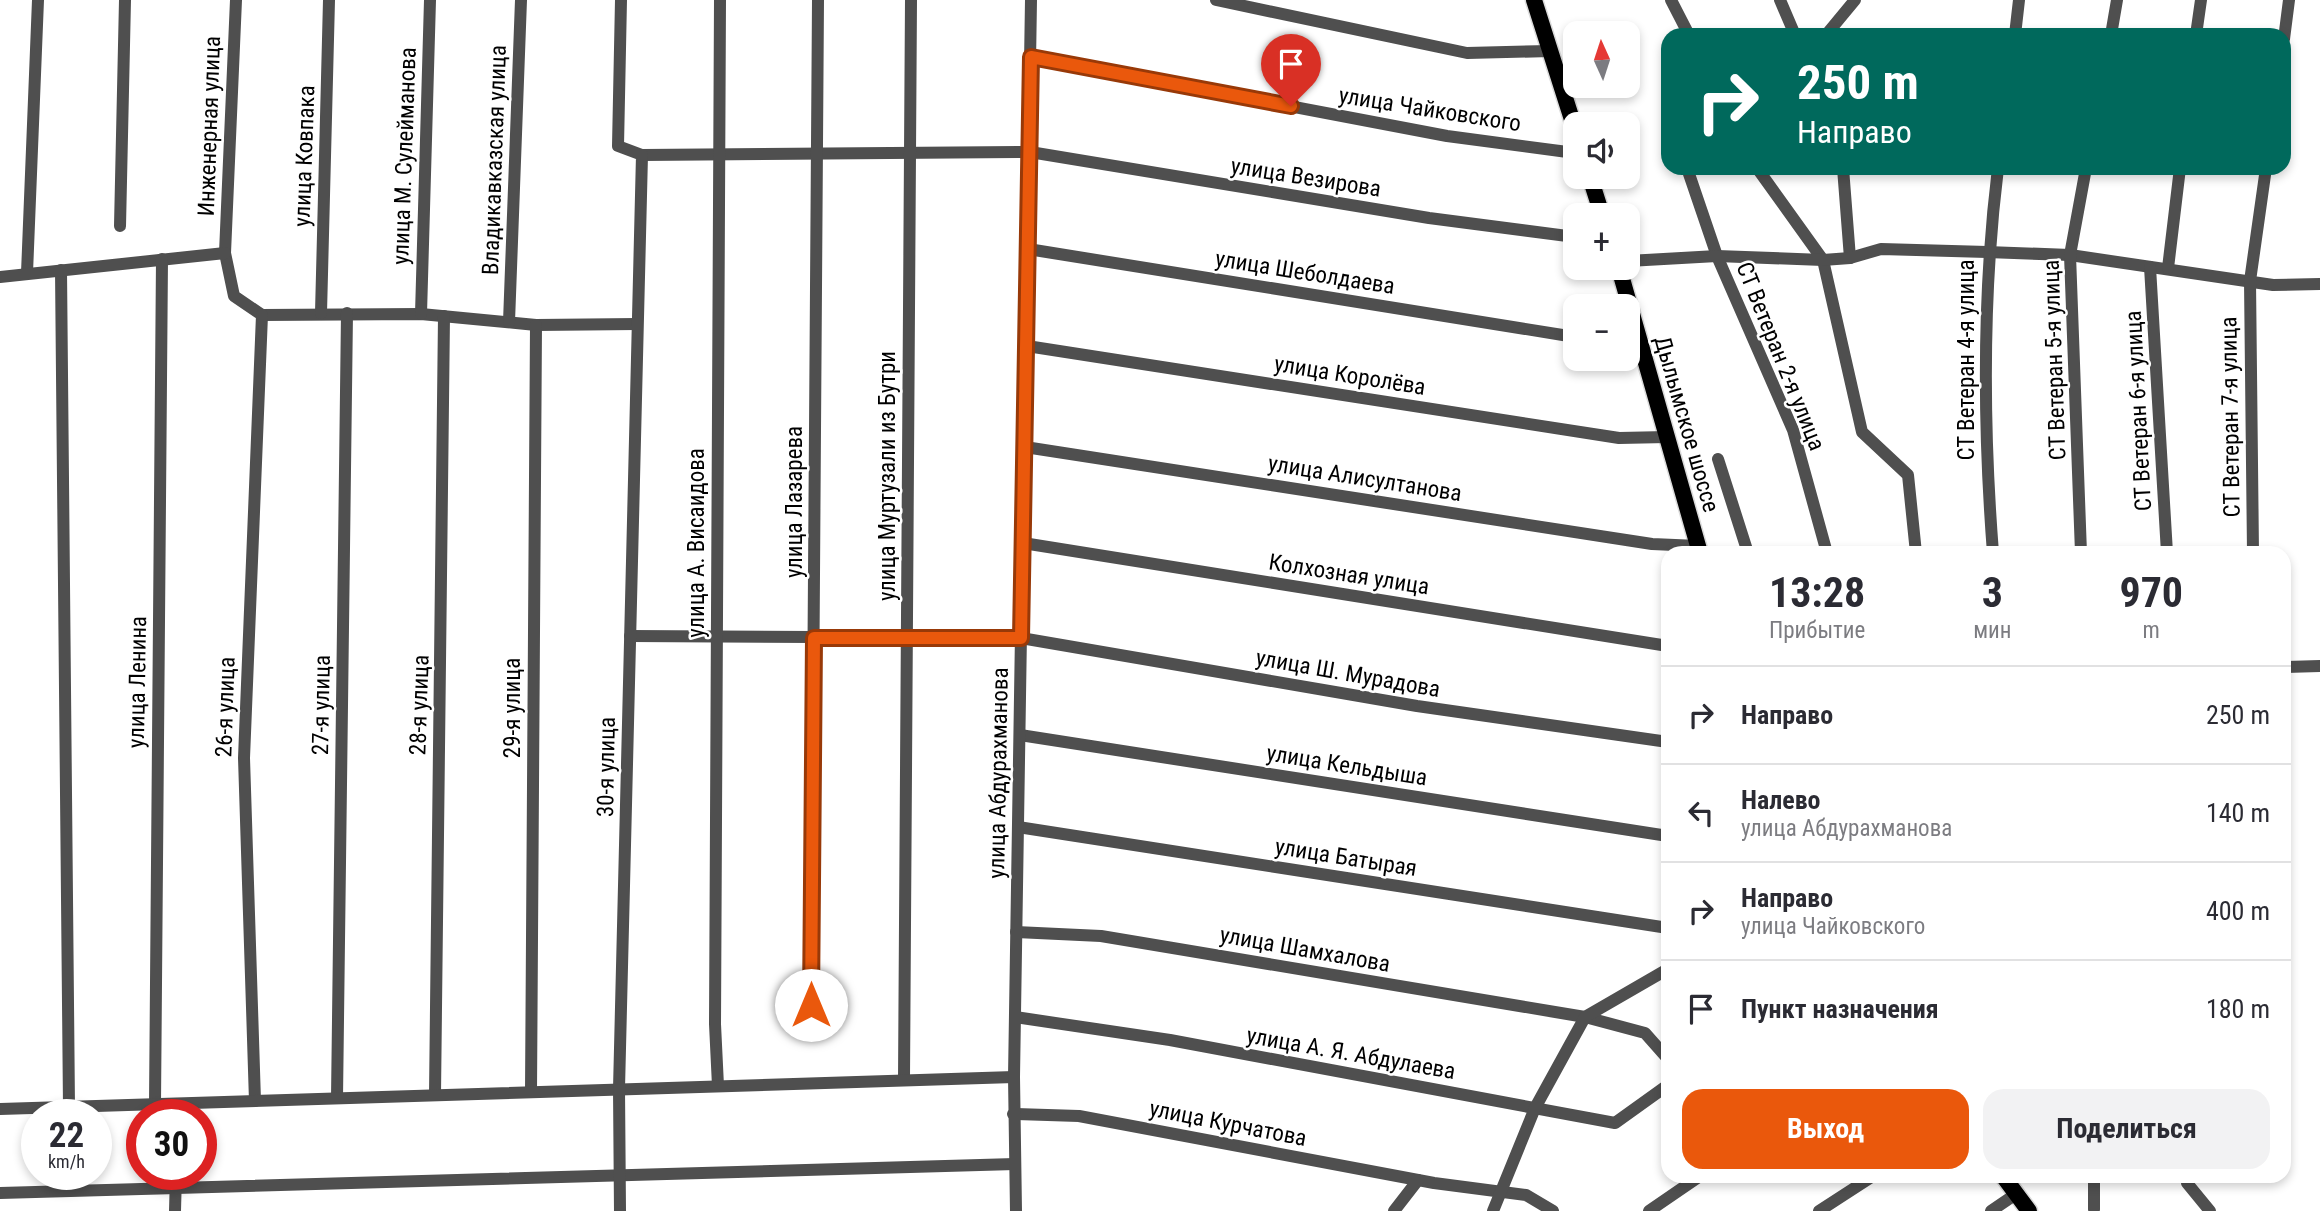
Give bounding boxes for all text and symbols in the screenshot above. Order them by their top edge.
north arrow [1563,21,1640,98]
map controls [1563,21,1640,371]
pin [1261,34,1321,106]
street label: Инженерная улица [193,35,226,217]
street label: Владикавказская улица [477,45,512,275]
icon: arrive [1272,45,1310,83]
street label: улица М. Сулейманова [387,47,422,265]
text: 250 m [1797,54,1919,111]
icon: right [1682,56,1773,147]
street label: улица Чайковского [1337,82,1523,137]
street label: улица Ковпака [289,85,320,227]
button: sound [1563,112,1640,189]
text: Направо [1797,113,1912,151]
street label: улица Везирова [1229,152,1383,203]
button: + [1563,203,1640,280]
street label: улица Шеболдаева [1213,245,1397,300]
street label: СТ Ветеран 2-я улица [1730,258,1831,454]
street label: СТ Ветеран 5-я улица [2038,259,2071,461]
street label: СТ Ветеран 4-я улица [1953,260,1980,460]
button: − [1563,294,1640,371]
street label: СТ Ветеран 6-я улица [2120,310,2157,512]
street label: СТ Ветеран 7-я улица [2215,316,2246,518]
street label: Дылымское шоссе [1648,333,1725,515]
street label: улица Королёва [1272,350,1428,401]
street label: улица Муртузали из Бутри [874,351,901,601]
street label: улица Лазарева [781,426,808,578]
street label: улица А. Висаидова [683,448,710,638]
street label: улица Алисултанова [1266,450,1464,507]
street label: Колхозная улица [1267,548,1431,601]
text: 13:28 [1769,568,1865,617]
text: 3 [1982,568,2003,617]
text: 970 [2119,568,2183,617]
street label: улица Ленина [123,616,152,748]
text: Прибытие [1769,617,1865,644]
text: мин [1973,617,2012,644]
text: m [2143,617,2160,644]
street label: улица Ш. Мурадова [1254,644,1442,703]
street label: 28-я улица [404,654,435,756]
street label: 27-я улица [307,655,336,755]
street label: 26-я улица [210,656,241,758]
street label: 29-я улица [499,658,526,758]
street label: улица Абдурахманова [983,667,1014,879]
icon: right [1682,696,1720,734]
text: Направо [1741,700,1833,730]
text: 250 m [2206,700,2270,730]
street label: 30-я улица [592,717,621,817]
street label: улица Кельдыша [1265,739,1429,792]
text: Налево [1741,785,1821,815]
icon: left [1682,794,1720,832]
text: 140 m [2206,798,2270,828]
text: улица Абдурахманова [1741,815,1952,842]
street label: улица Батырая [1273,833,1419,882]
text: Направо [1741,883,1833,913]
icon: right [1682,892,1720,930]
text: 400 m [2206,896,2270,926]
text: улица Чайковского [1741,913,1925,940]
street label: улица Шамхалова [1218,921,1392,978]
position arrow [774,968,848,1042]
icon: arrive [1682,990,1720,1028]
text: Пункт назначения [1741,994,1939,1024]
text: 180 m [2206,994,2270,1024]
street label: улица А. Я. Абдулаева [1244,1022,1457,1085]
button: Выход [1682,1089,1969,1169]
button: Поделиться [1983,1089,2270,1169]
street label: улица Курчатова [1147,1095,1309,1152]
speed limit sign: 30 [126,1099,217,1190]
text: 22 [49,1115,84,1156]
text: km/h [48,1151,85,1172]

